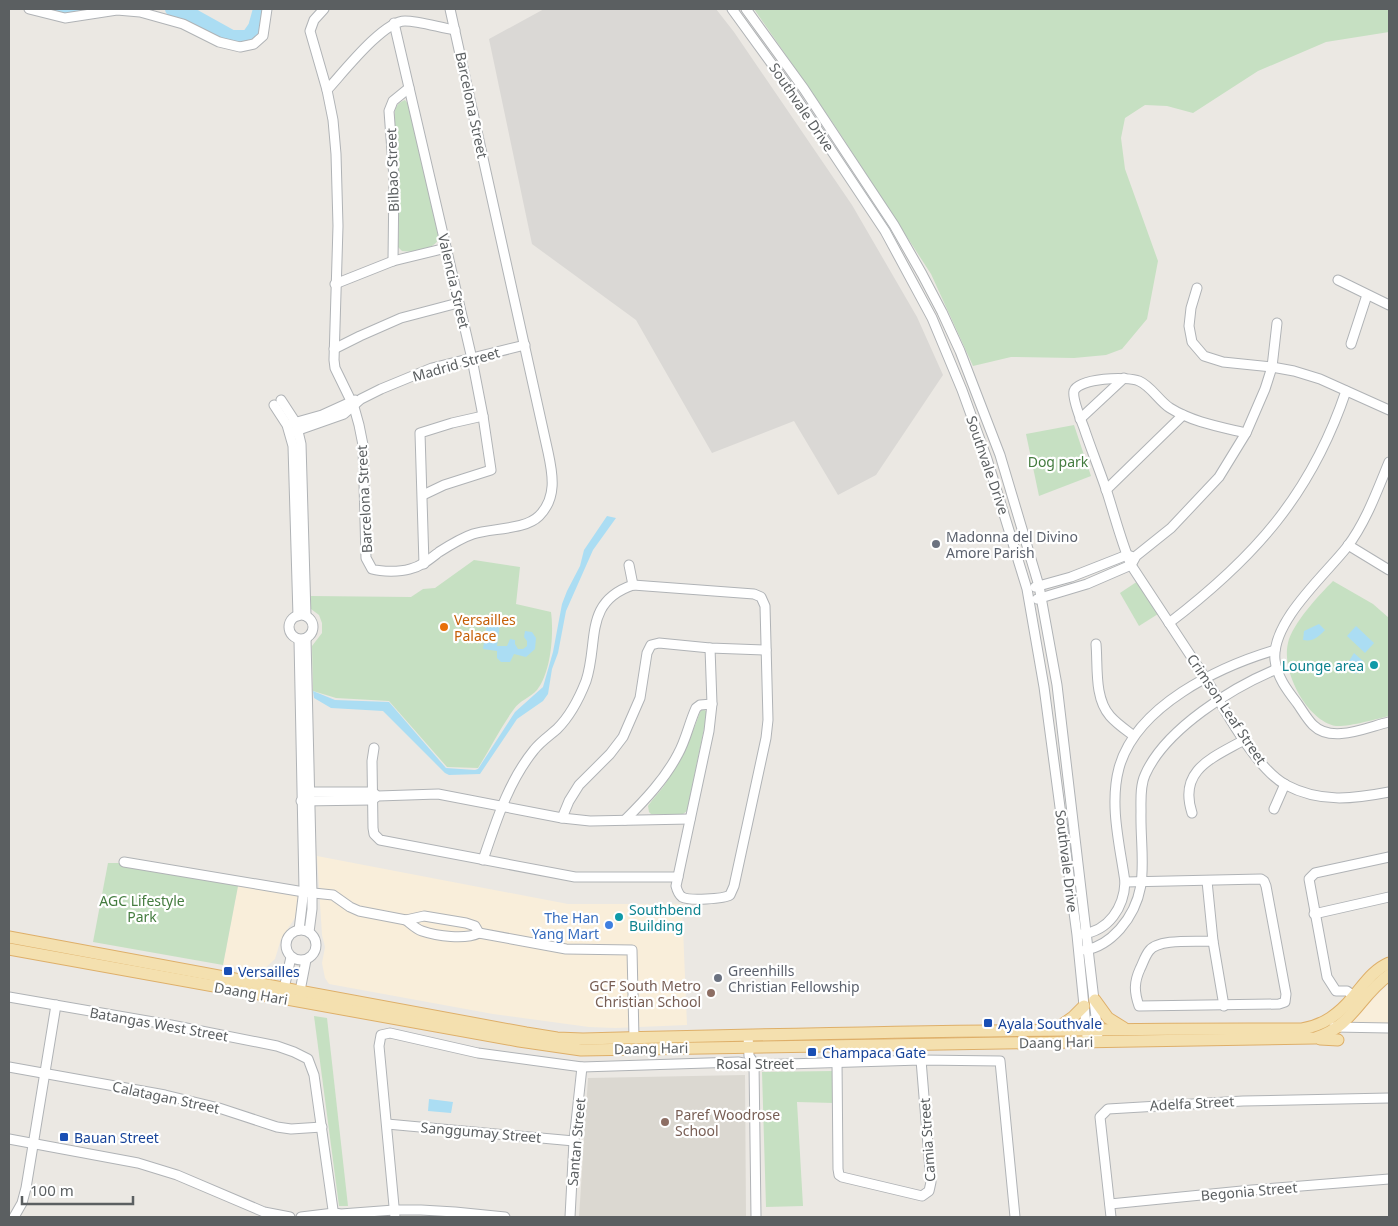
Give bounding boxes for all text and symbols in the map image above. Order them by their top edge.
street label: Barcelona Street [451,50,493,160]
street label: Southvale Drive [765,59,839,155]
street label: Bilbao Street [381,128,403,212]
street label: Valencia Street [434,232,474,330]
street label: Madrid Street [410,342,502,386]
street label: Southvale Drive [962,413,1014,517]
street label: Barcelona Street [352,444,376,554]
park label: Dog park [1028,452,1089,471]
place label: Madonna del Divino Amore Parish [946,527,1078,562]
marker: Madonna del Divino Amore Parish [930,538,942,550]
place label: Versailles Palace [454,610,516,645]
marker: Versailles Palace [438,621,450,633]
street label: Crimson Leaf Street [1183,650,1271,768]
place label: Lounge area [1282,656,1364,675]
marker: Lounge area [1368,659,1380,671]
street label: Southvale Drive [1051,809,1083,914]
park label: AGC Lifestyle Park [99,891,185,926]
place label: Southbend Building [629,900,701,935]
place label: The Han Yang Mart [532,908,599,943]
marker: Southbend Building [613,911,625,923]
marker: The Han Yang Mart [603,919,615,931]
place label: Greenhills Christian Fellowship [728,961,860,996]
place label: Versailles [238,962,300,981]
marker: Versailles [222,965,234,977]
marker: Greenhills Christian Fellowship [712,972,724,984]
place label: GCF South Metro Christian School [589,976,701,1011]
street label: Daang Hari [213,977,289,1009]
marker: GCF South Metro Christian School [705,987,717,999]
street label: Batangas West Street [88,1002,230,1046]
place label: Ayala Southvale [998,1014,1102,1033]
marker: Ayala Southvale [982,1017,994,1029]
street label: Daang Hari [1019,1032,1093,1052]
street label: Daang Hari [614,1038,688,1058]
place label: Champaca Gate [822,1043,926,1062]
marker: Champaca Gate [806,1046,818,1058]
street label: Rosal Street [716,1054,794,1073]
street label: Calatagan Street [111,1076,221,1118]
street label: Adelfa Street [1149,1091,1235,1115]
street label: Santan Street [563,1097,589,1187]
street label: Camia Street [915,1097,939,1183]
place label: Paref Woodrose School [675,1105,780,1140]
marker: Paref Woodrose School [659,1116,671,1128]
street label: Sanggumay Street [420,1117,542,1147]
place label: Bauan Street [74,1128,159,1147]
marker: Bauan Street [58,1131,70,1143]
scale bar [22,1174,134,1206]
street label: Begonia Street [1200,1177,1298,1205]
text: 100 m [30,1180,74,1200]

